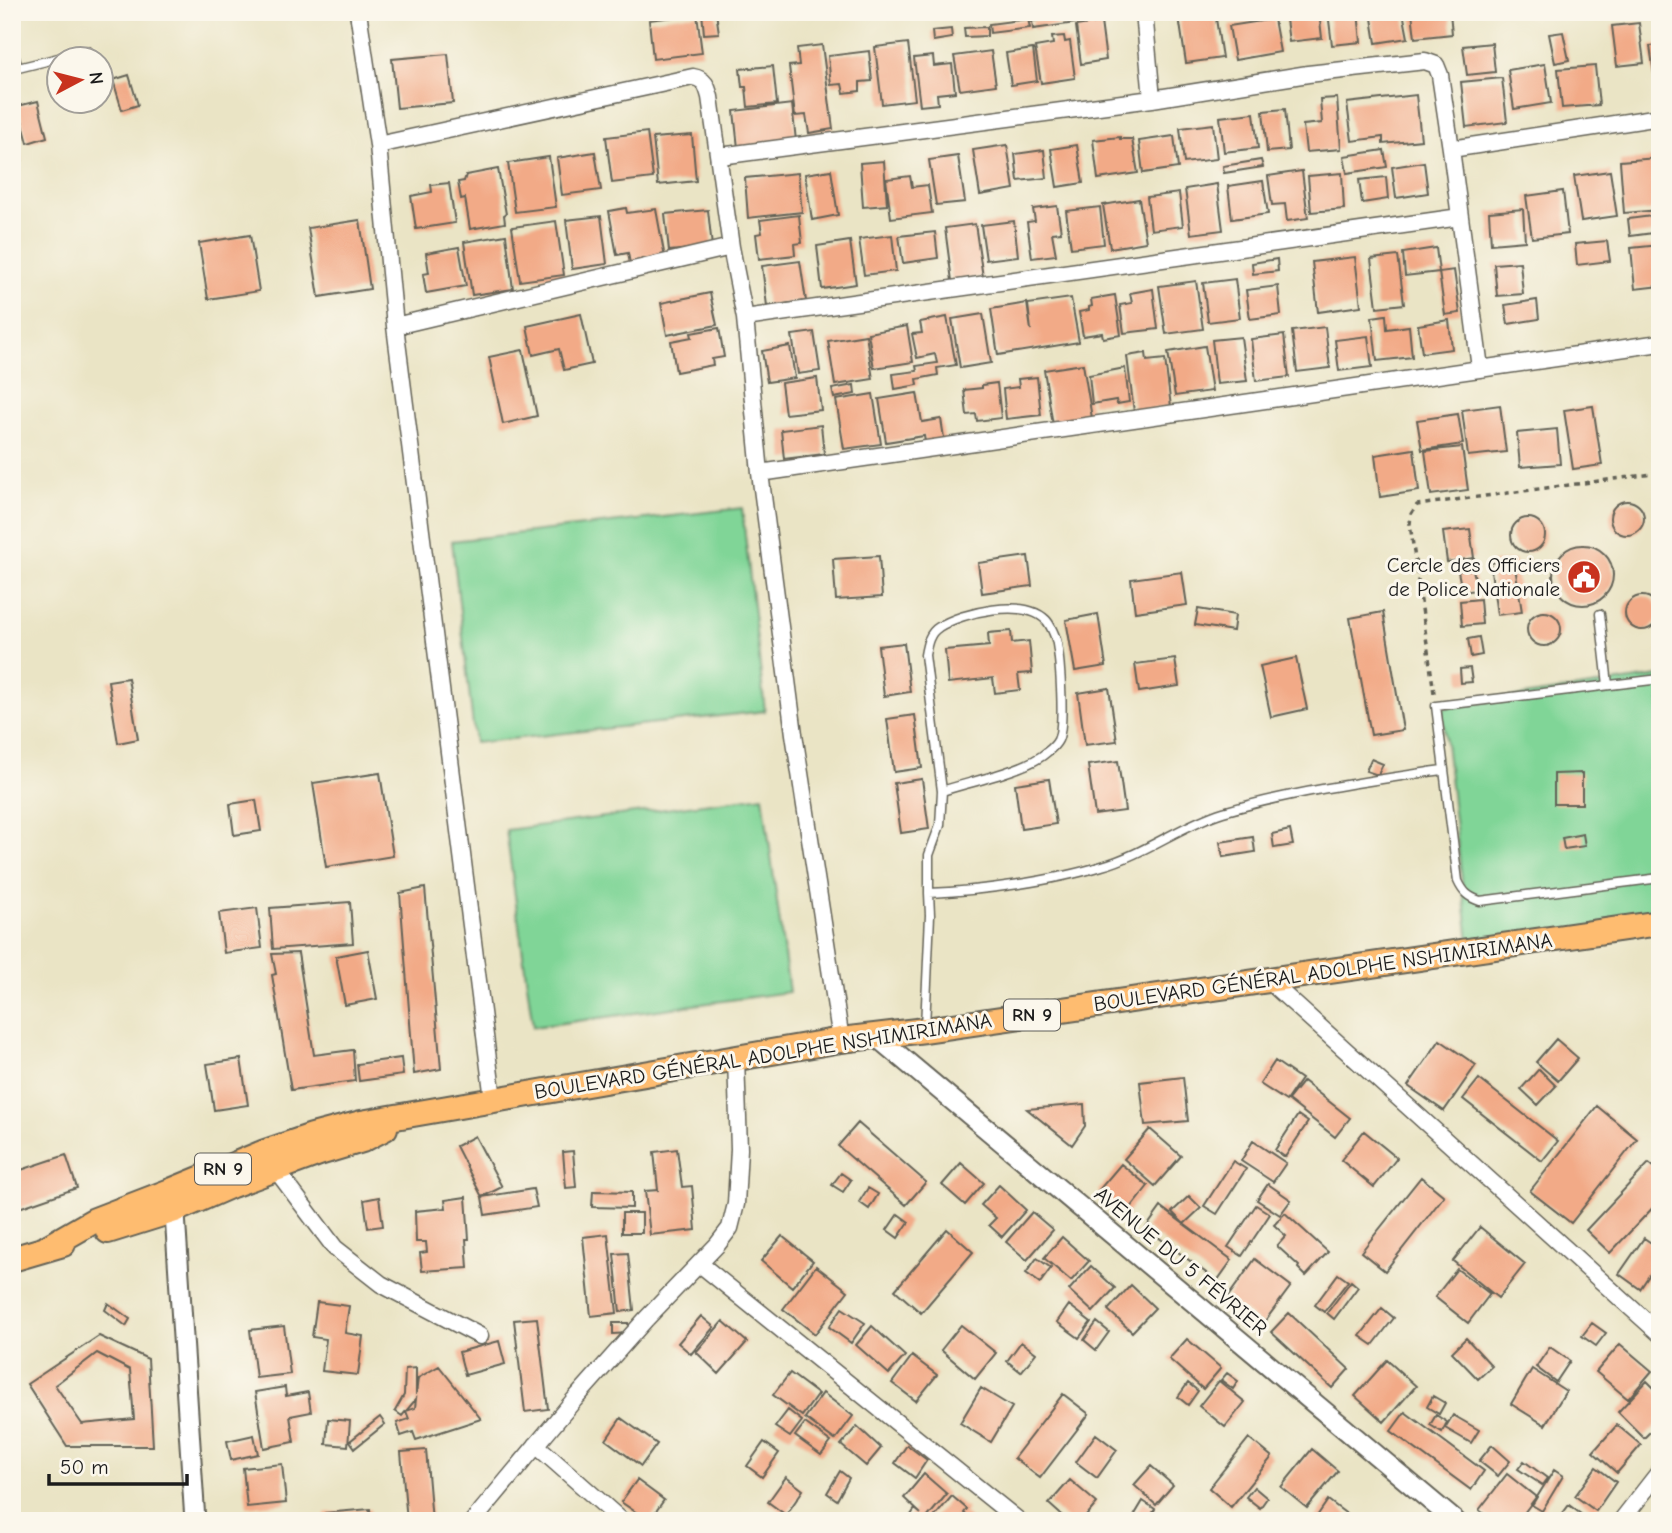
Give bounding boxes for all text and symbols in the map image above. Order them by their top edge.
north arrow [46,46,116,116]
text: N [84,71,108,86]
place label: Cercle des Officiers de Police Nationale [1387,553,1560,601]
public building icon: Cercle des Officiers de Police Nationale [1565,558,1603,596]
street label: BOULEVARD GÉNÉRAL ADOLPHE NSHIMIRIMANA [1092,928,1554,1016]
road number: RN 9 [1004,1000,1060,1030]
street label: BOULEVARD GÉNÉRAL ADOLPHE NSHIMIRIMANA [533,1008,993,1104]
road number: RN 9 [195,1154,251,1184]
street label: AVENUE DU 5 FÉVRIER [1090,1182,1272,1340]
scale bar [49,1442,187,1486]
text: 50 m [60,1455,109,1479]

